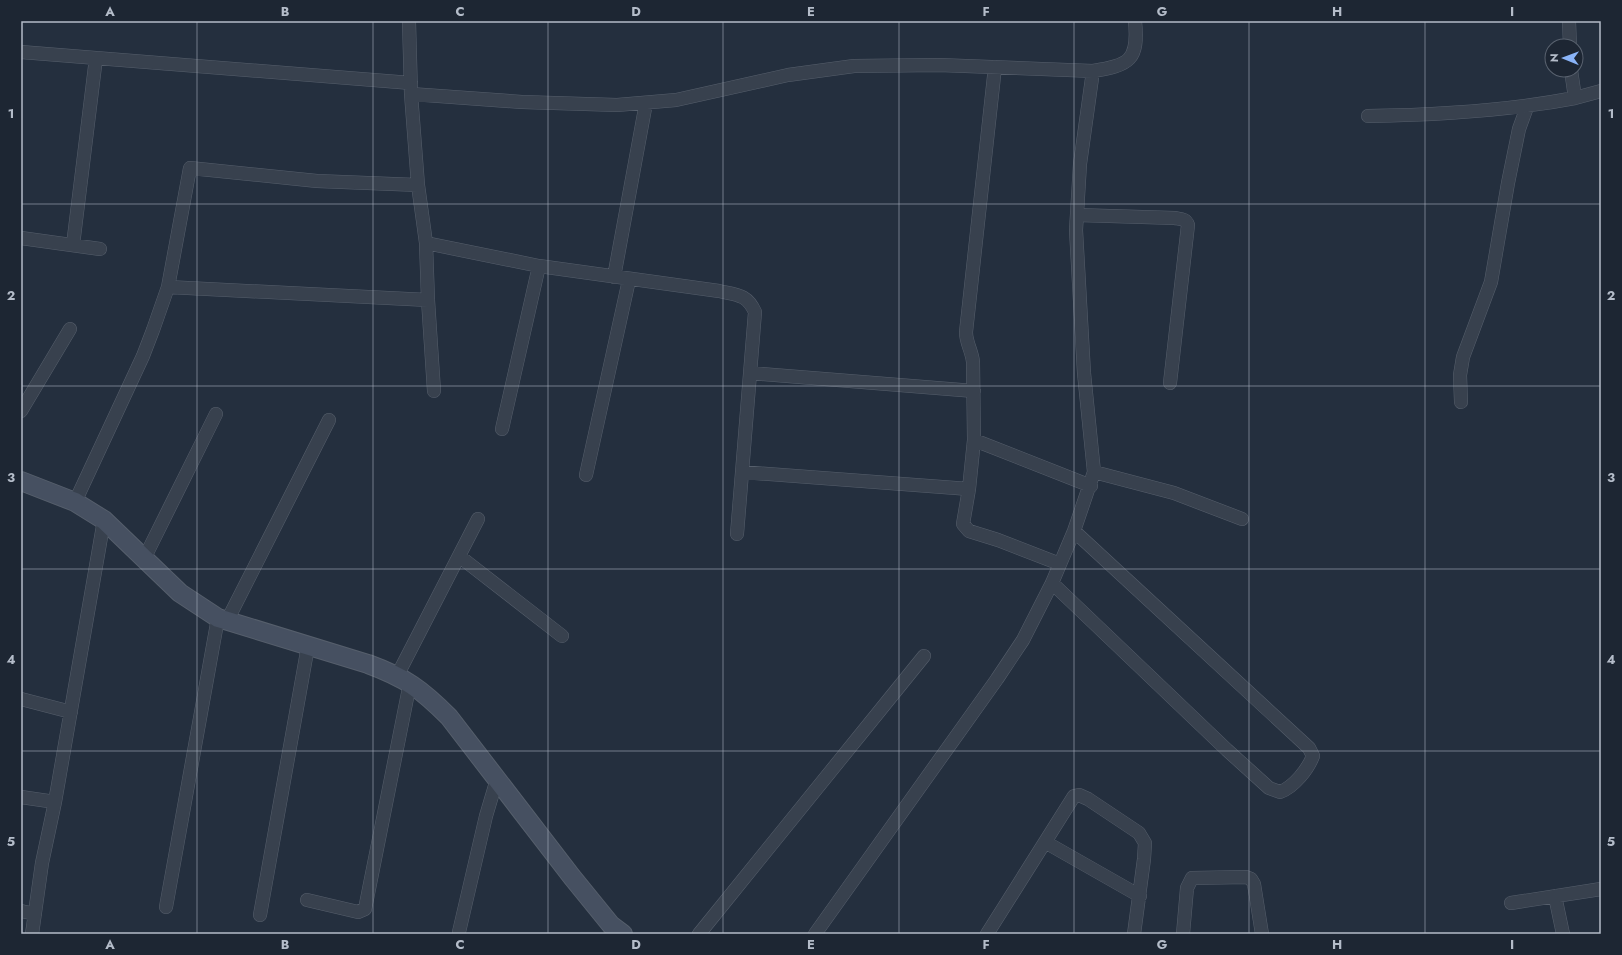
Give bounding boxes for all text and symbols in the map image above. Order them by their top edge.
text: A [104,2,115,21]
text: B [281,2,290,21]
text: C [455,2,465,21]
text: D [631,2,641,21]
text: E [807,2,815,21]
text: F [982,2,990,21]
text: G [1157,2,1168,21]
text: H [1332,2,1342,21]
text: I [1510,2,1514,21]
north arrow [1544,38,1584,78]
text: N [1546,53,1562,62]
text: 1 [8,104,14,123]
text: 1 [1608,104,1614,123]
text: 2 [7,286,15,305]
text: 2 [1607,286,1615,305]
text: 3 [7,468,15,487]
text: 3 [1607,468,1615,487]
text: 4 [6,650,16,669]
text: 4 [1606,650,1616,669]
text: 5 [7,832,15,851]
text: 5 [1607,832,1615,851]
text: A [104,935,115,954]
text: B [281,935,290,954]
text: C [455,935,465,954]
text: D [631,935,641,954]
text: E [807,935,815,954]
text: F [982,935,990,954]
text: G [1157,935,1168,954]
text: H [1332,935,1342,954]
text: I [1510,935,1514,954]

